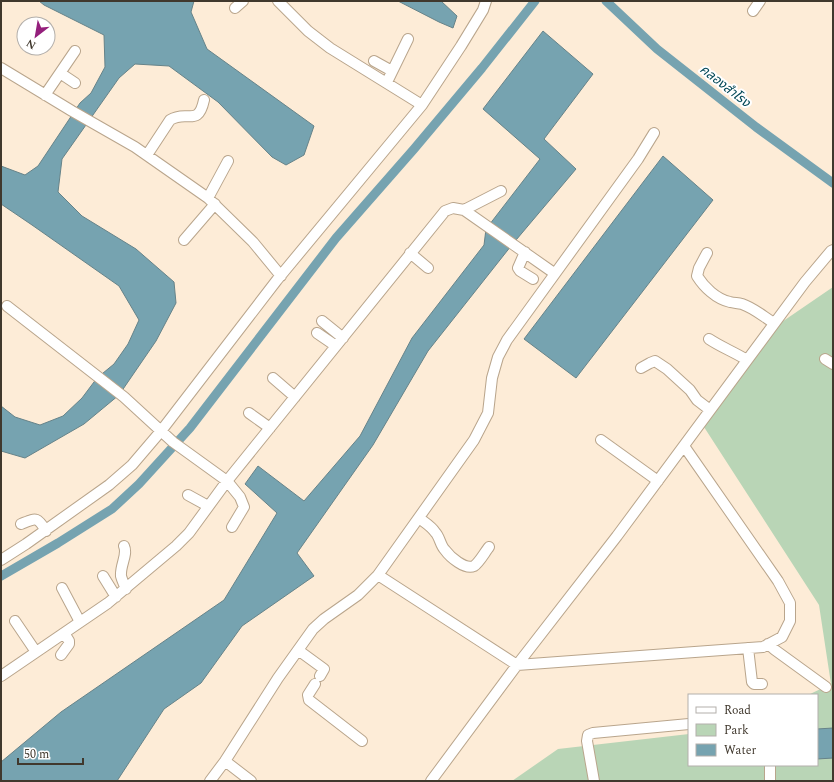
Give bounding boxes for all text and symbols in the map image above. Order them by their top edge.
north arrow [16,16,56,56]
text: N [23,35,39,54]
water label: คลองสำโรง [695,60,756,113]
legend [688,694,818,766]
text: Road [724,701,751,720]
text: Park [724,721,749,740]
scale bar [18,740,83,766]
text: Water [724,741,756,760]
text: 50 m [24,745,49,764]

